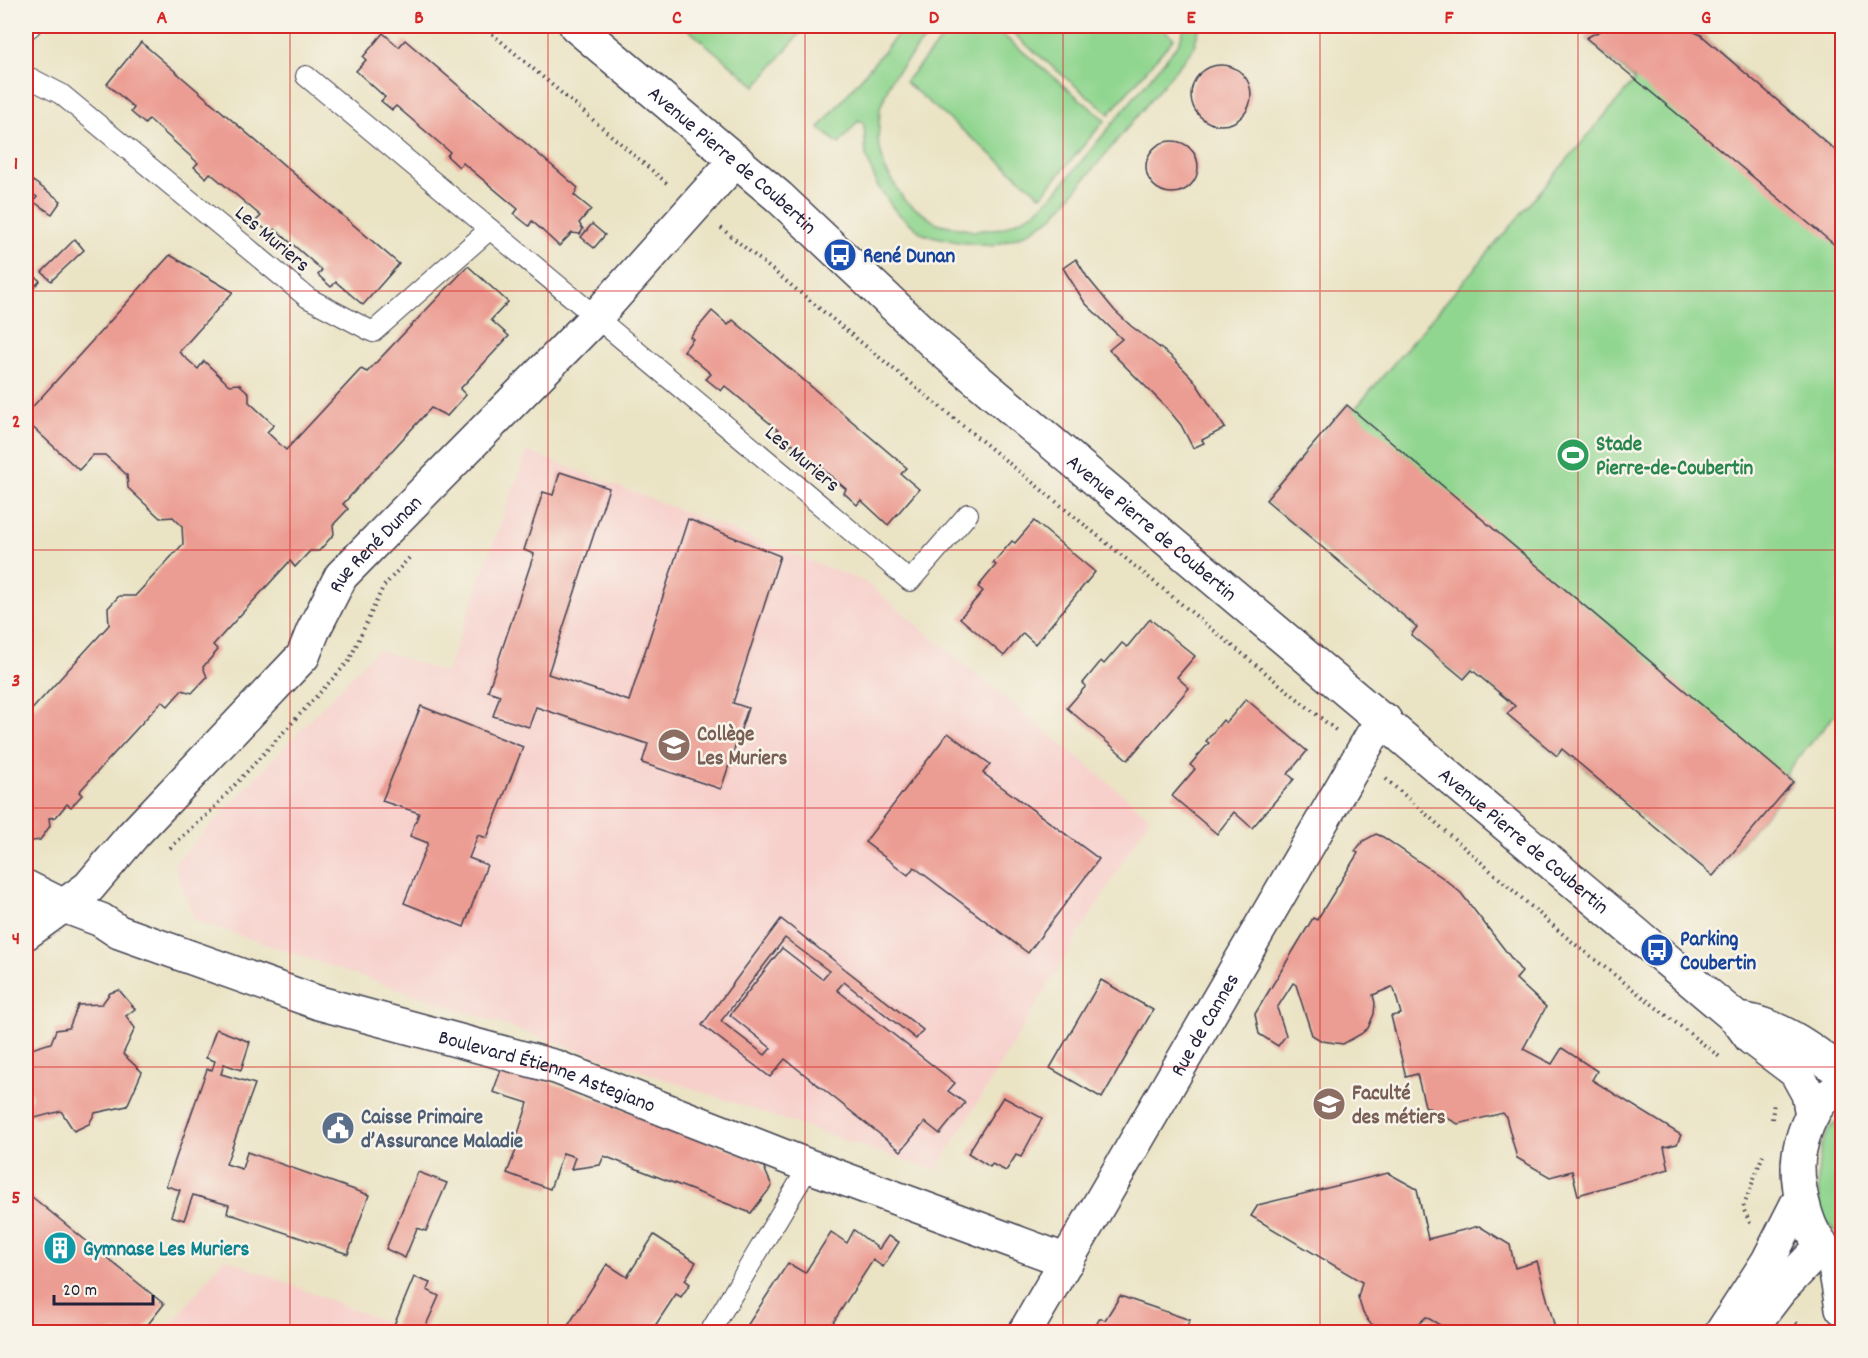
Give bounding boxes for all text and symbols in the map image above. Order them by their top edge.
text: A [157,5,168,33]
text: B [414,5,424,33]
text: C [672,5,682,33]
text: D [929,5,940,33]
text: E [1186,5,1196,33]
text: F [1445,5,1455,33]
text: G [1701,5,1711,33]
street label: Avenue Pierre de Coubertin [640,80,822,243]
text: 1 [14,151,18,179]
street label: Les Muriers [227,200,315,281]
bus stop icon: René Dunan [822,237,858,273]
place label: René Dunan [863,243,955,273]
text: 2 [12,409,20,437]
street label: Les Muriers [757,420,845,501]
place label: Stade Pierre-de-Coubertin [1596,431,1753,485]
sports icon: Stade Pierre-de-Coubertin [1555,437,1591,473]
street label: Avenue Pierre de Coubertin [1059,449,1242,610]
street label: Rue René Dunan [323,490,430,599]
text: 3 [12,668,20,696]
place label: Collège Les Muriers [697,721,788,775]
school or university icon: Collège Les Muriers [656,727,692,763]
street label: Avenue Pierre de Coubertin [1430,762,1614,923]
text: 4 [12,926,20,954]
place label: Parking Coubertin [1680,926,1756,980]
bus stop icon: Parking Coubertin [1639,932,1675,968]
street label: Rue de Cannes [1165,969,1248,1083]
street label: Boulevard Étienne Astegiano [435,1024,659,1122]
place label: Faculté des métiers [1352,1080,1446,1134]
school or university icon: Faculté des métiers [1311,1086,1347,1122]
place label: Caisse Primaire d’Assurance Maladie [361,1104,523,1158]
public building icon: Caisse Primaire d’Assurance Maladie [320,1110,356,1146]
text: 5 [11,1185,21,1213]
building icon: Gymnase Les Muriers [42,1230,78,1266]
place label: Gymnase Les Muriers [83,1236,249,1266]
scale bar [54,1268,153,1306]
text: 20 m [63,1279,97,1304]

